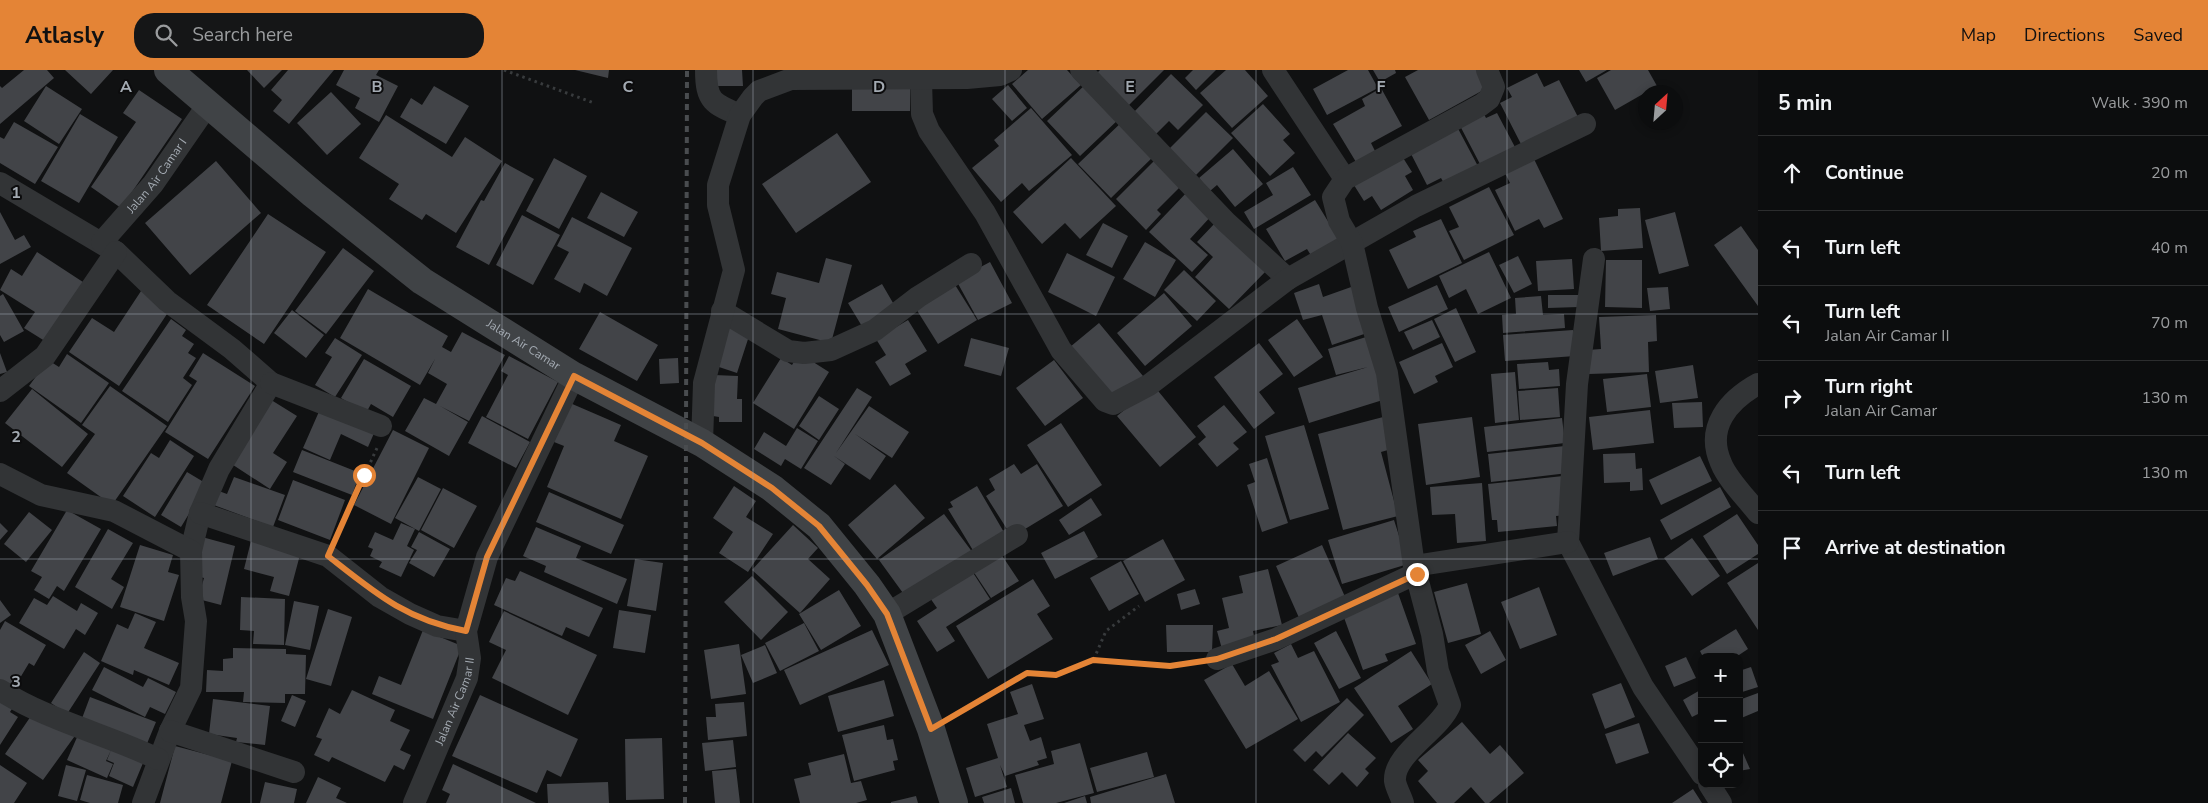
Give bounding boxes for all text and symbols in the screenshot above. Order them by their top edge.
search box [134,13,484,58]
text: Atlasly [25,19,104,51]
icon: search [152,21,180,49]
text: Search here [192,22,293,48]
text: Map [1961,23,1996,47]
text: Directions [2024,23,2105,47]
text: Saved [2133,23,2183,47]
text: A [120,76,132,98]
text: B [371,76,383,98]
text: C [623,76,634,98]
text: D [873,76,885,98]
text: E [1125,76,1135,98]
text: F [1377,76,1386,98]
north arrow [1638,85,1683,130]
text: 5 min [1778,89,1832,117]
text: Walk · 390 m [2092,92,2188,114]
street label: Jalan Air Camar I [122,135,190,217]
icon: ahead [1778,159,1806,187]
text: Continue [1825,160,1904,186]
text: 20 m [2151,162,2188,184]
text: 1 [11,182,21,204]
icon: left [1778,234,1806,262]
text: Turn left [1825,235,1900,261]
text: 40 m [2151,237,2188,259]
text: Turn left [1825,299,1900,325]
icon: left [1778,309,1806,337]
text: 70 m [2151,312,2188,334]
street label: Jalan Air Camar [483,315,564,374]
text: Jalan Air Camar II [1825,325,1950,347]
text: Turn right [1825,374,1912,400]
icon: right [1778,384,1806,412]
text: 130 m [2141,387,2188,409]
text: Jalan Air Camar [1825,400,1937,422]
text: 2 [11,426,21,448]
icon: left [1778,459,1806,487]
text: Turn left [1825,460,1900,486]
text: 130 m [2141,462,2188,484]
route start [353,464,376,487]
icon: arrive [1778,534,1806,562]
text: Arrive at destination [1825,535,2006,561]
route end [1406,563,1429,586]
map controls [1698,653,1743,788]
button: + [1698,653,1743,698]
street label: Jalan Air Camar II [431,656,478,749]
text: 3 [11,671,21,693]
button: − [1698,698,1743,743]
button: locate [1698,743,1743,788]

